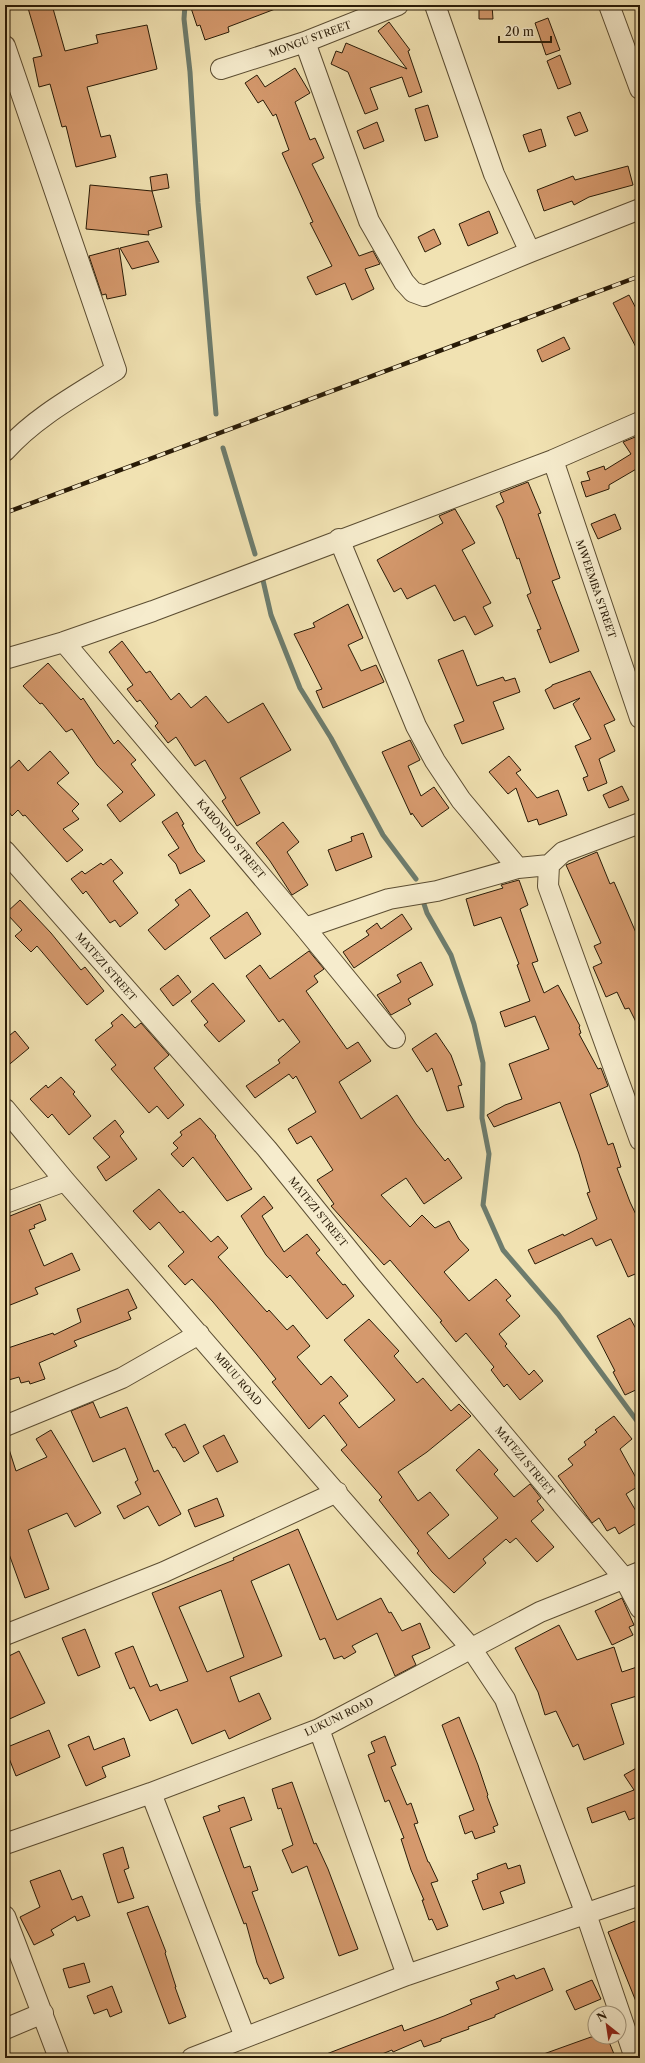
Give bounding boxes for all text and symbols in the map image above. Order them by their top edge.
street label: MONGU STREET [267,18,354,60]
scale bar [499,18,551,44]
text: 20 m [505,24,534,39]
street label: MWEEMBA STREET [573,538,619,641]
street label: KABONDO STREET [194,797,268,882]
street label: MATEZI STREET [73,930,140,1004]
street label: MATEZI STREET [286,1174,351,1250]
street label: MBUU ROAD [211,1350,265,1408]
street label: MATEZI STREET [492,1424,558,1499]
street label: LUKUNI ROAD [302,1695,376,1739]
north arrow [587,2005,627,2045]
text: N [594,2008,610,2025]

